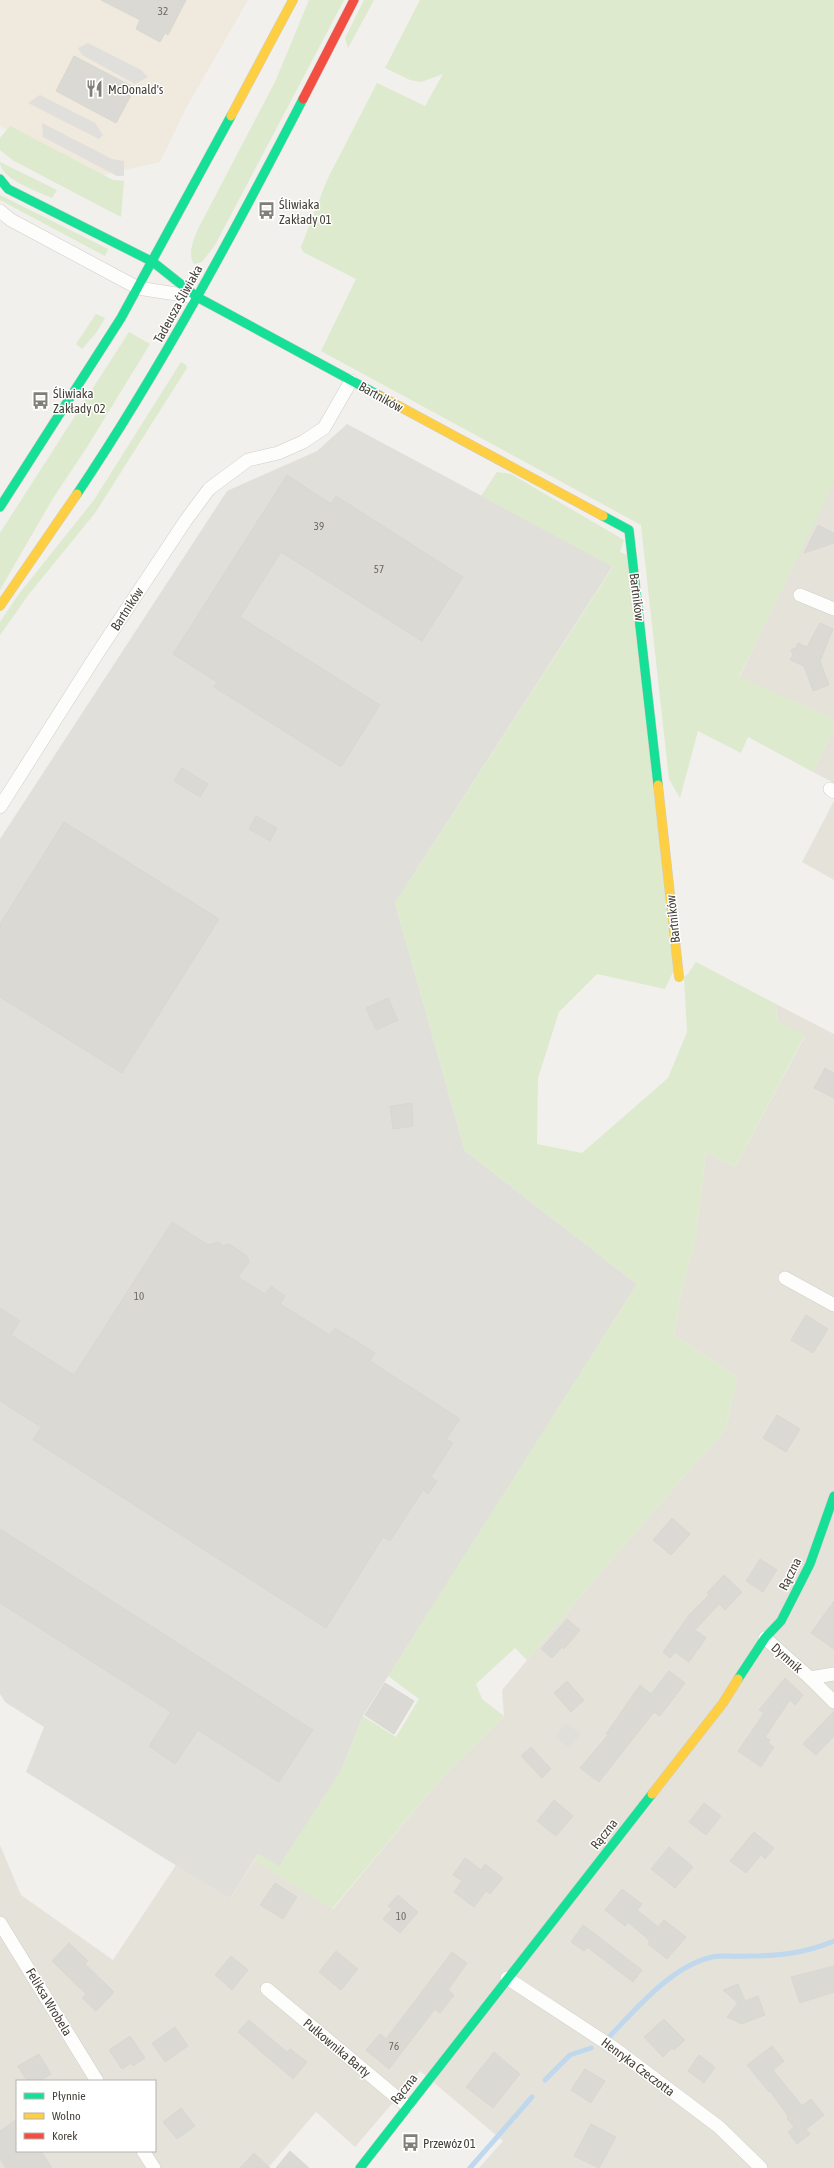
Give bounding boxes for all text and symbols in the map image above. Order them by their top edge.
house number: 32 [158,5,168,17]
restaurant icon: McDonald's [85,79,105,99]
place label: McDonald's [108,82,164,97]
place label: Śliwiaka Zakłady 01 [279,197,332,227]
bus stop icon: Śliwiaka Zakłady 01 [256,201,276,221]
street label: Tadeusza Śliwiaka [150,262,206,346]
street label: Bartników [356,379,406,415]
place label: Śliwiaka Zakłady 02 [53,386,106,416]
bus stop icon: Śliwiaka Zakłady 02 [30,390,50,410]
house number: 39 [314,520,324,532]
house number: 57 [374,563,384,575]
street label: Bartników [627,572,647,622]
street label: Bartników [108,585,147,633]
street label: Bartników [663,894,683,944]
house number: 10 [134,1290,144,1302]
street label: Rączna [776,1555,804,1593]
street label: Dymnik [768,1640,806,1676]
street label: Rączna [588,1816,620,1852]
house number: 10 [396,1910,406,1922]
street label: Feliksa Wrobela [23,1965,75,2039]
street label: Pułkownika Barty [300,2016,374,2081]
street label: Henryka Czeczotta [598,2035,678,2099]
house number: 76 [389,2040,399,2052]
street label: Rączna [388,2071,420,2107]
legend [16,2080,156,2152]
text: Płynnie [52,2089,86,2103]
text: Wolno [52,2109,81,2123]
text: Korek [52,2129,78,2143]
bus stop icon: Przewóz 01 [400,2133,420,2153]
place label: Przewóz 01 [423,2136,476,2151]

